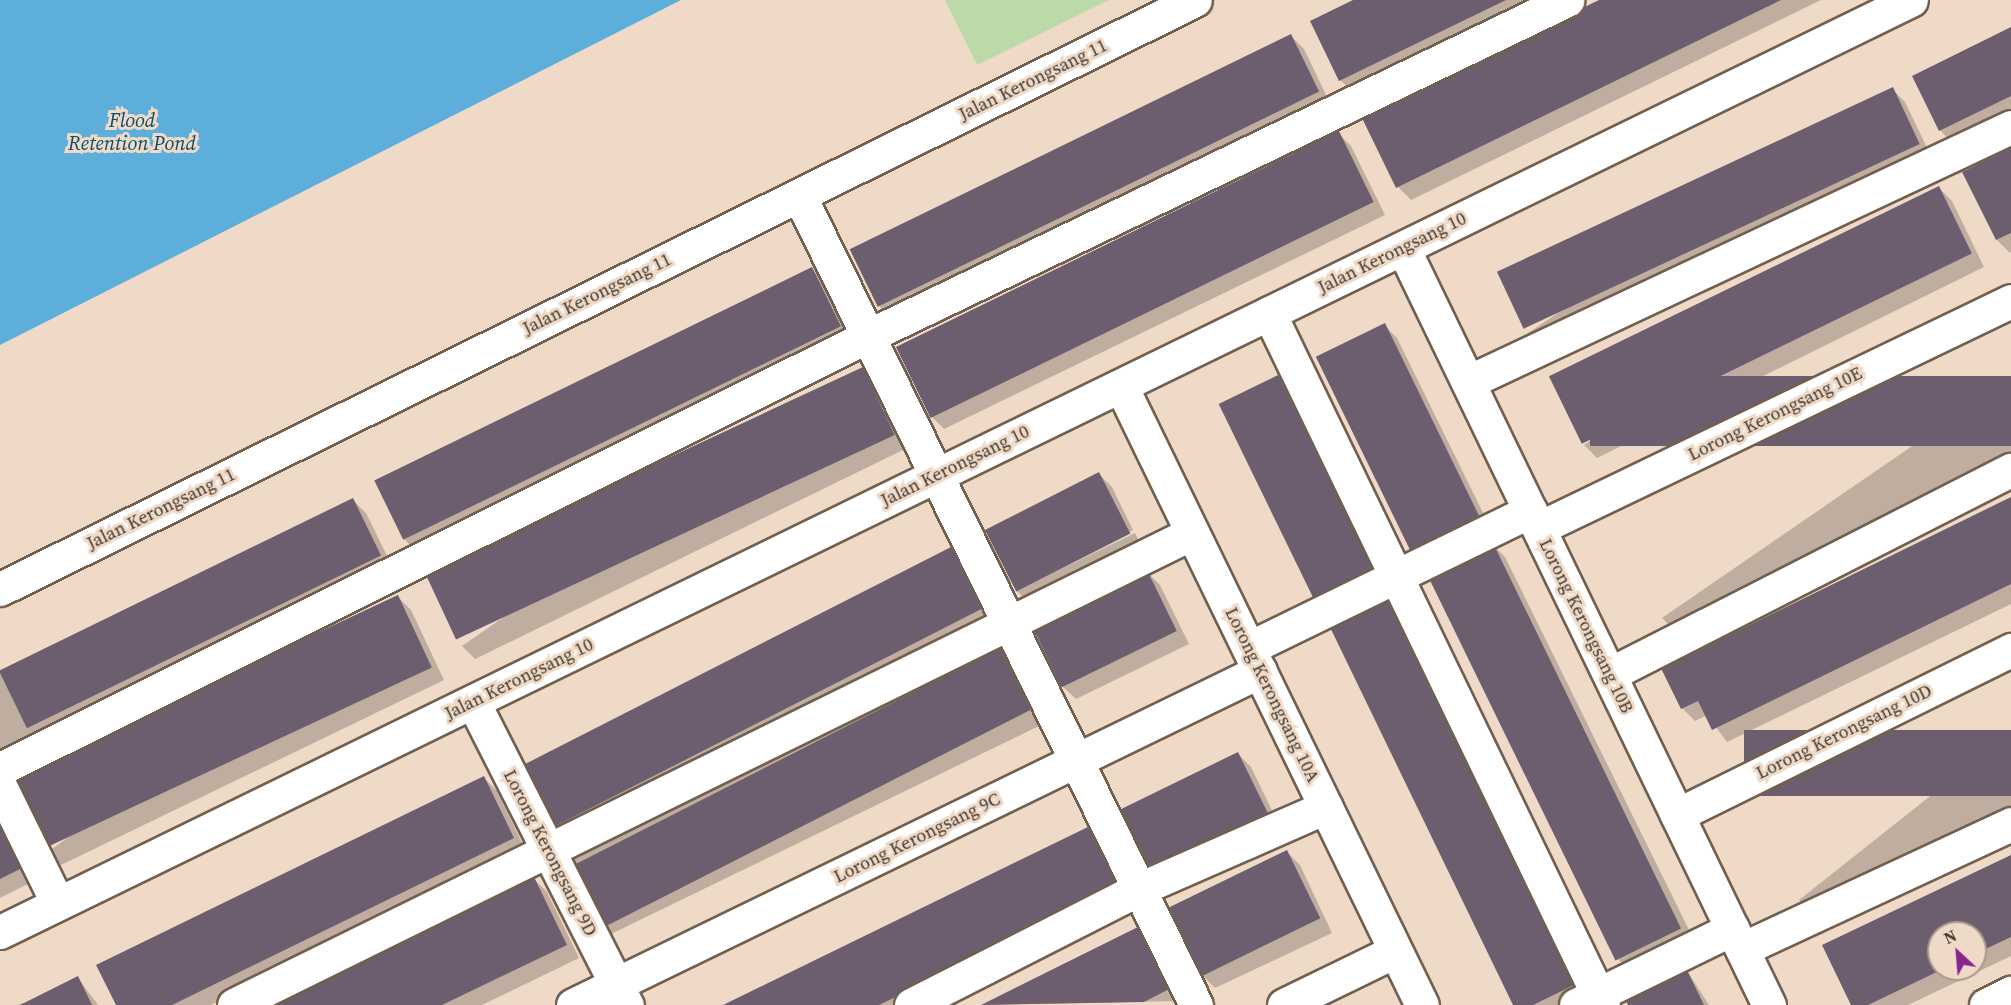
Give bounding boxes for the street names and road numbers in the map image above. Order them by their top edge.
street label: Jalan Kerongsang 11 [955,35,1111,125]
street label: Jalan Kerongsang 10 [1314,208,1470,298]
street label: Jalan Kerongsang 11 [519,249,675,339]
street label: Lorong Kerongsang 10E [1684,362,1866,466]
street label: Jalan Kerongsang 10 [877,421,1033,511]
street label: Jalan Kerongsang 11 [83,464,239,554]
street label: Lorong Kerongsang 10B [1534,535,1638,717]
street label: Lorong Kerongsang 10A [1220,604,1324,786]
street label: Jalan Kerongsang 10 [441,634,597,724]
street label: Lorong Kerongsang 10D [1753,680,1935,784]
street label: Lorong Kerongsang 9D [499,766,601,940]
street label: Lorong Kerongsang 9C [830,788,1004,888]

